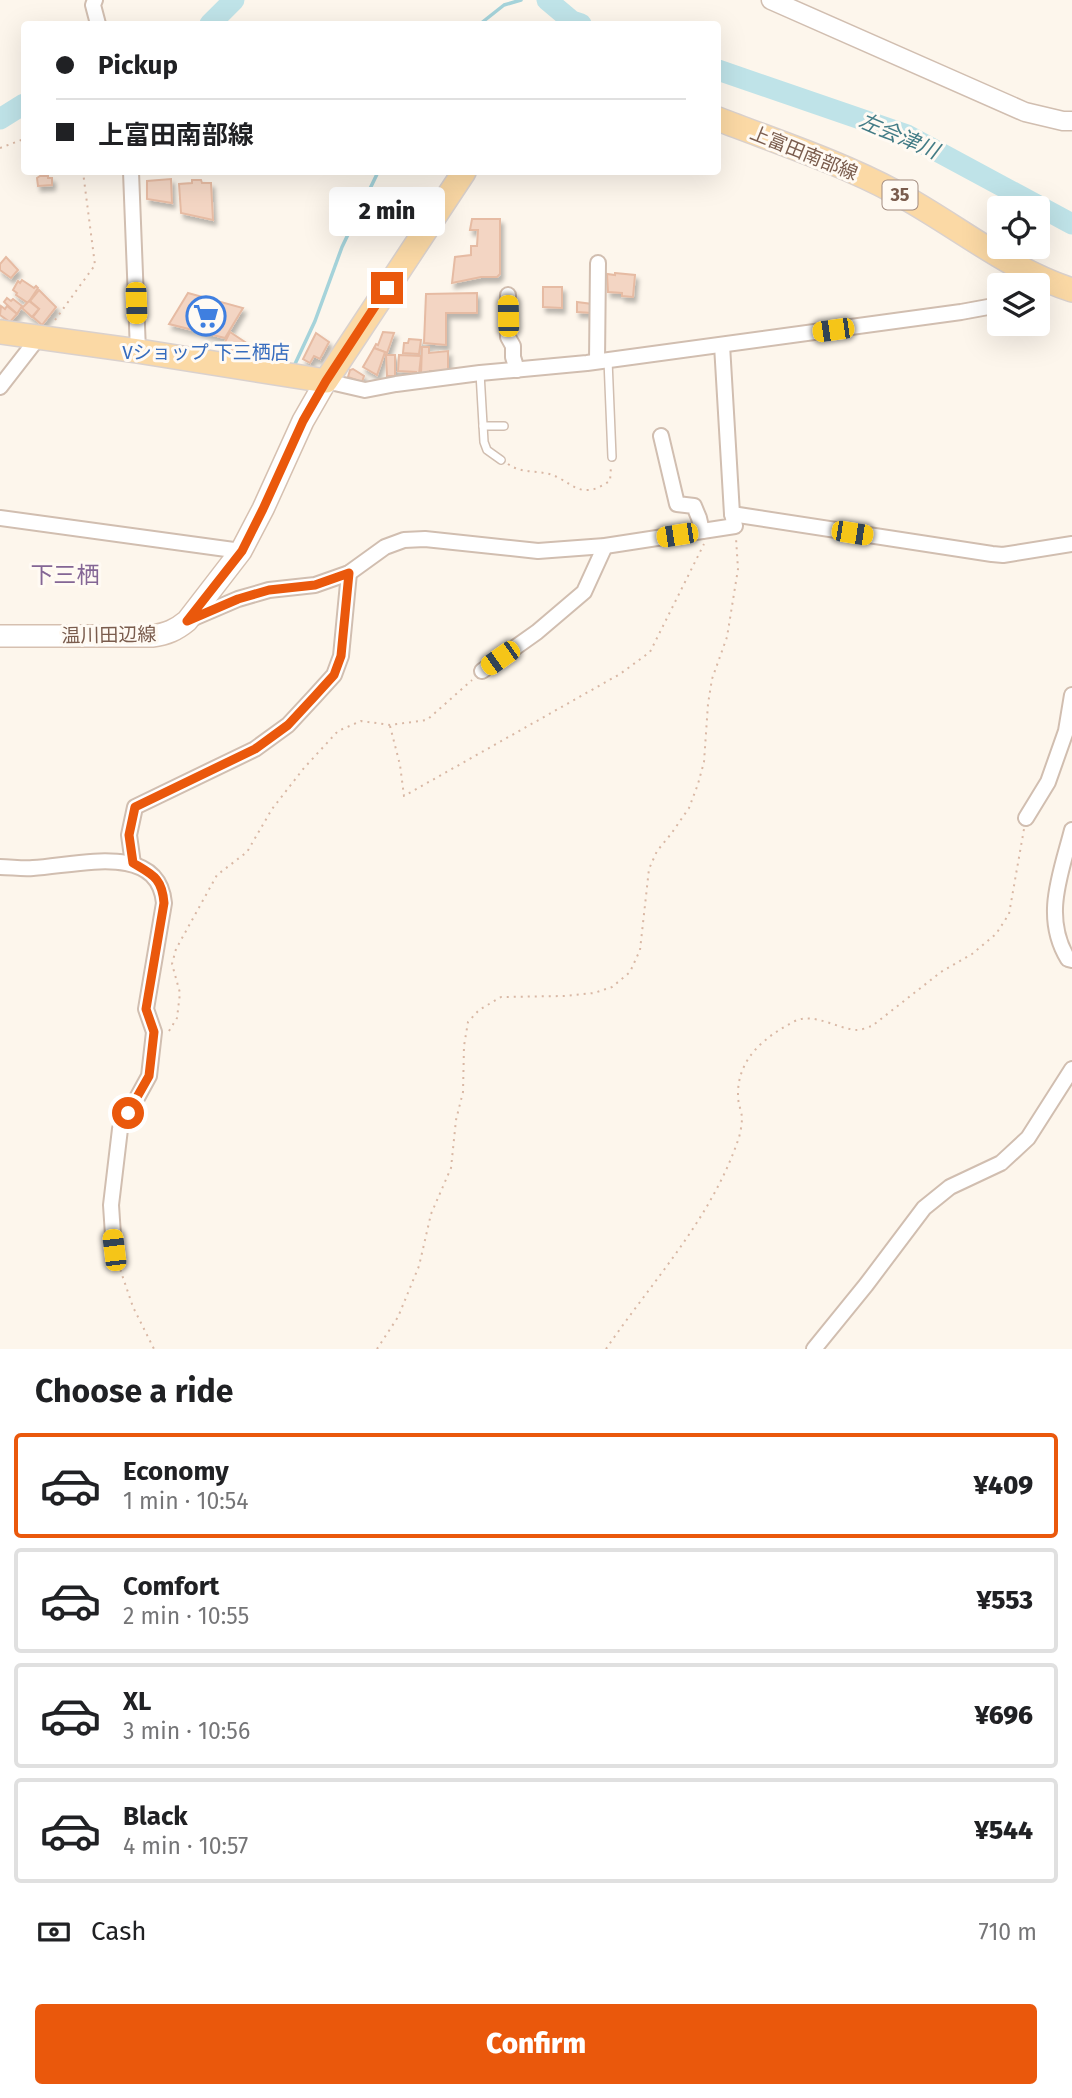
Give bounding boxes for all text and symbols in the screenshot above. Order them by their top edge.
text: Pickup [98,50,178,81]
water label: 左会津川 [855,108,945,165]
text: 上富田南部線 [98,120,254,151]
street label: 上富田南部線 [747,121,861,185]
road number: 35 [883,180,918,210]
callout: 2 min [329,187,445,236]
map controls [987,196,1050,336]
button: locate [987,196,1050,259]
text: 2 min [359,197,415,225]
route end [371,272,403,304]
button: layers [987,273,1050,336]
car [125,282,148,324]
supermarket icon: Vショップ 下三栖店 [185,295,227,337]
car [498,295,519,337]
car [811,317,856,343]
place label: Vショップ 下三栖店 [122,341,290,364]
car [830,519,875,547]
car [655,521,700,549]
district label: 下三栖 [31,561,100,589]
street label: 温川田辺線 [61,623,157,647]
car [477,637,524,679]
route start [112,1097,144,1129]
car [102,1228,127,1272]
text: Choose a ride [35,1372,233,1410]
icon: car [39,1454,102,1517]
text: Economy [123,1456,229,1487]
text: ¥409 [974,1470,1033,1501]
text: 1 min · 10:54 [123,1487,249,1515]
icon: car [39,1569,102,1632]
text: Comfort [123,1571,219,1602]
text: ¥553 [977,1585,1033,1616]
text: 2 min · 10:55 [123,1602,249,1630]
icon: car [39,1684,102,1747]
text: XL [123,1686,151,1717]
text: ¥696 [974,1700,1033,1731]
text: 3 min · 10:56 [123,1717,250,1745]
icon: car [39,1799,102,1862]
text: Black [123,1801,188,1832]
text: ¥544 [974,1815,1033,1846]
text: 4 min · 10:57 [123,1832,248,1860]
icon: cash [35,1913,73,1951]
text: Cash [91,1916,147,1947]
text: 710 m [979,1918,1037,1946]
button: Confirm [35,2004,1037,2084]

